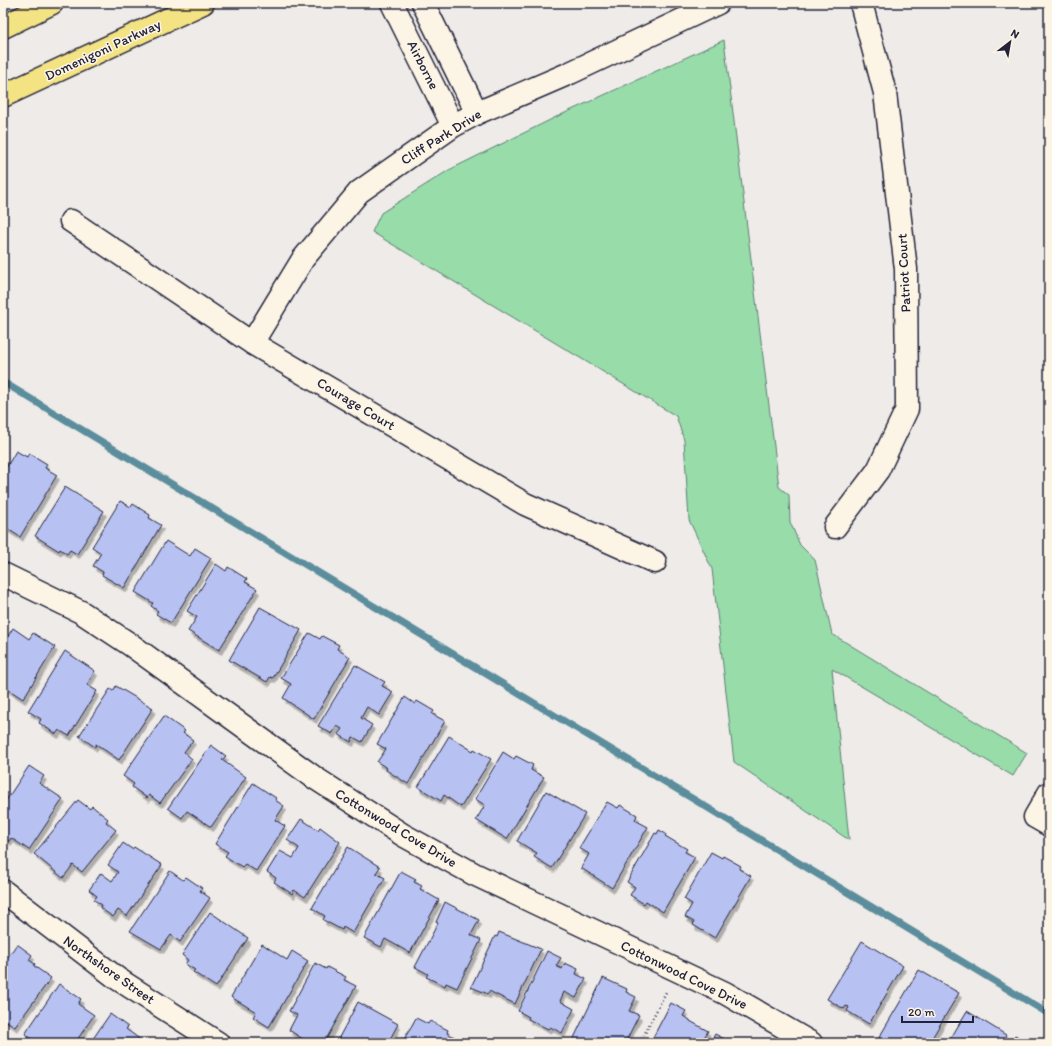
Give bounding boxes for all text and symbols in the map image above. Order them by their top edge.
street label: Domenigoni Parkway [42,15,164,84]
north arrow [990,22,1030,62]
text: N [1008,26,1021,41]
street label: Airborne [403,38,443,93]
street label: Cliff Park Drive [397,105,485,169]
street label: Patriot Court [893,233,915,313]
street label: Courage Court [314,374,398,434]
street label: Cottonwood Cove Drive [332,785,460,871]
street label: Northshore Street [60,932,158,1008]
street label: Cottonwood Cove Drive [618,937,751,1013]
scale bar [902,998,973,1024]
text: 20 m [908,1005,935,1019]

